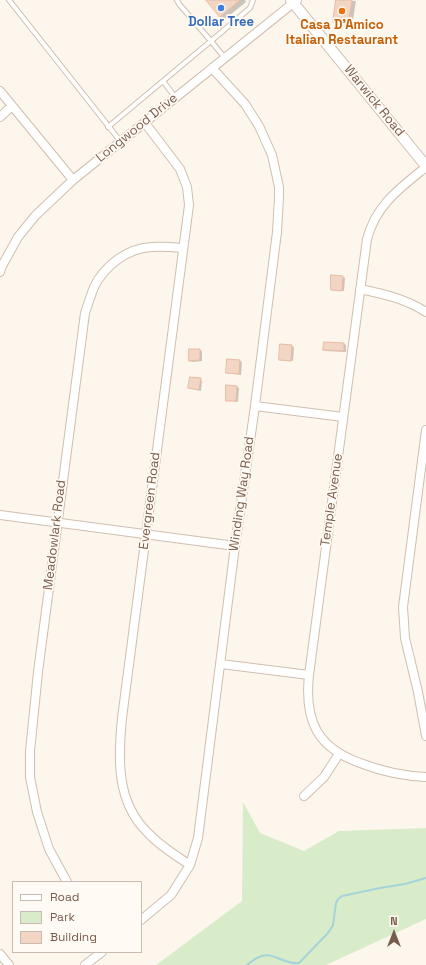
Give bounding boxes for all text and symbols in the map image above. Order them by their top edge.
marker: Dollar Tree [216,3,226,13]
marker: Casa D'Amico Italian Restaurant [337,6,347,16]
place label: Dollar Tree [188,14,254,30]
place label: Casa D'Amico Italian Restaurant [286,17,398,48]
street label: Warwick Road [340,62,408,140]
street label: Longwood Drive [93,90,181,166]
street label: Winding Way Road [226,436,258,552]
street label: Evergreen Road [136,451,164,551]
street label: Temple Avenue [318,453,346,547]
street label: Meadowlark Road [41,479,69,591]
legend [12,881,142,953]
text: Road [50,889,79,905]
text: Park [50,909,75,925]
north arrow [374,913,414,953]
text: N [390,914,398,928]
text: Building [50,929,97,945]

